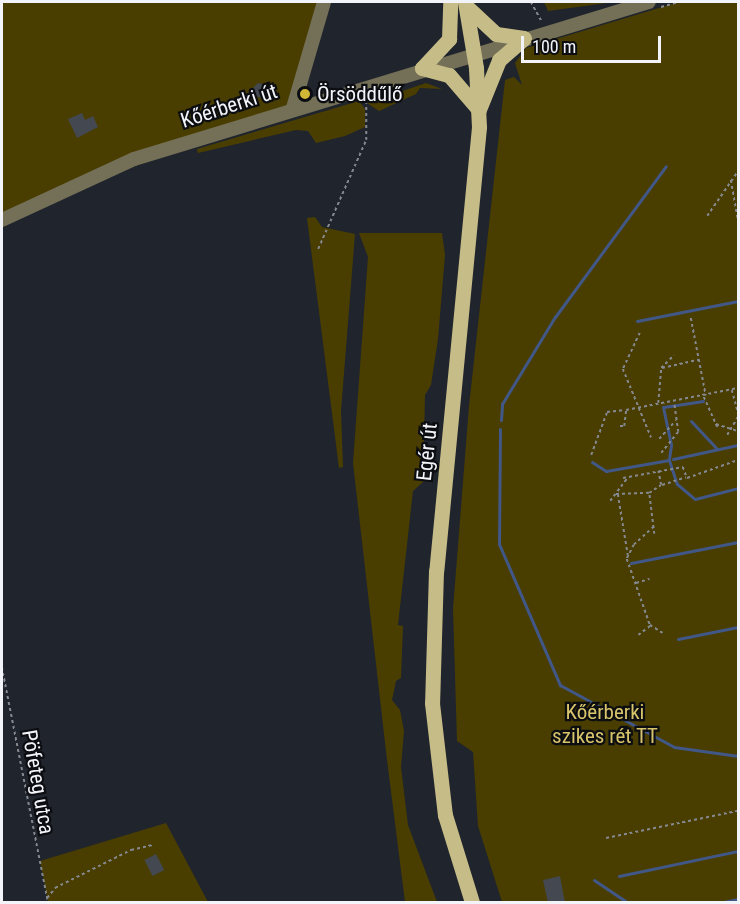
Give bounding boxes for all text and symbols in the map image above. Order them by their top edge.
scale bar [524,24,664,62]
text: 100 m [532,36,576,57]
street label: Kőérberki út [178,79,280,133]
place label: Örsöddűlő [317,81,402,107]
marker: Örsöddűlő [298,87,312,101]
street label: Egér út [411,422,443,482]
park label: Kőérberki szikes rét TT [552,699,658,749]
street label: Pöfeteg utca [16,728,60,836]

